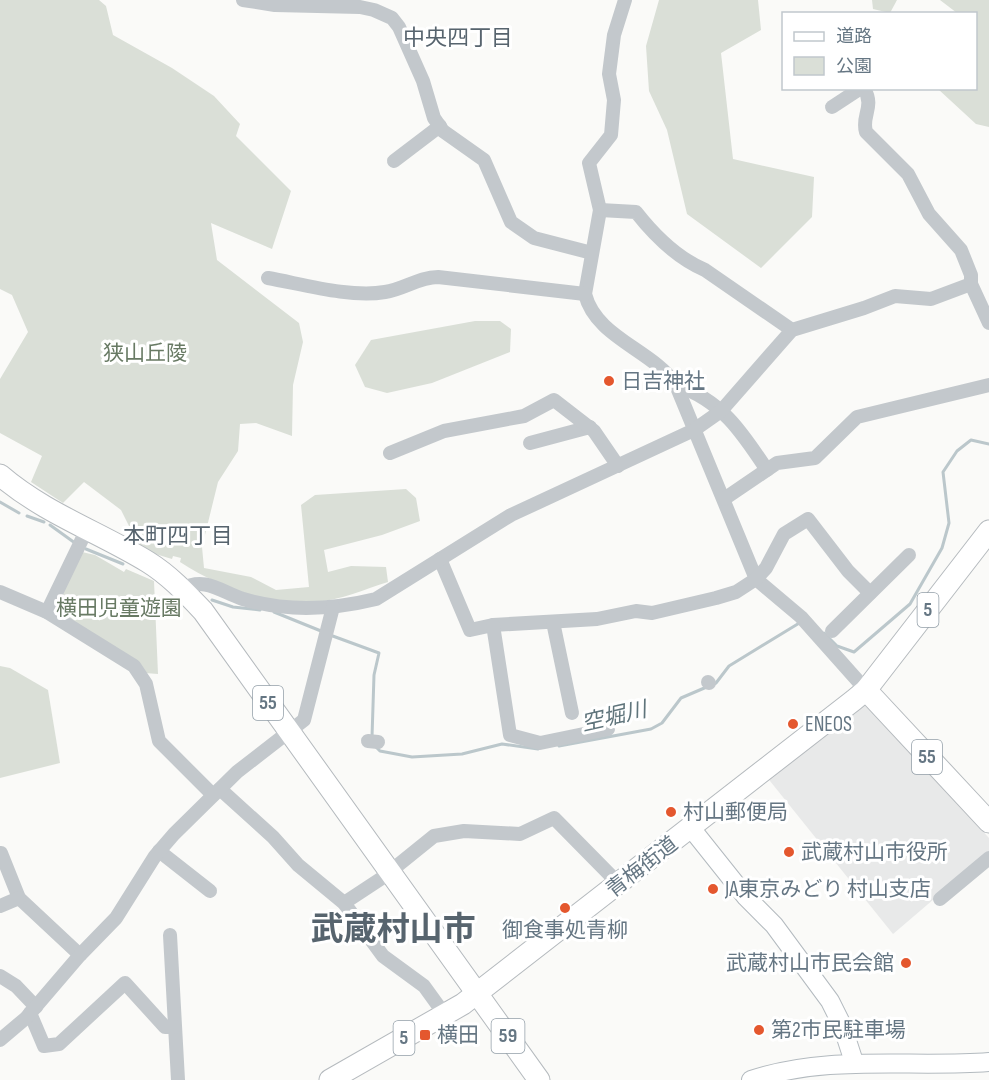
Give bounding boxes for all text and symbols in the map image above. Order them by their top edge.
legend [782,12,977,90]
district label: 中央四丁目 [403,25,513,52]
text: 道路 [836,26,872,47]
text: 公園 [836,56,872,77]
park label: 狭山丘陵 [103,341,187,366]
place label: 日吉神社 [621,369,705,394]
marker: 日吉神社 [602,374,616,388]
district label: 本町四丁目 [123,523,233,550]
road number: 5 [918,593,938,627]
park label: 横田児童遊園 [56,596,182,621]
road number: 55 [253,686,283,720]
water label: 空堀川 [579,696,651,738]
place label: ENEOS [805,712,852,737]
marker: ENEOS [786,717,800,731]
road number: 55 [912,740,942,774]
place label: 村山郵便局 [683,800,788,825]
marker: 村山郵便局 [664,805,678,819]
street label: 青梅街道 [601,831,683,903]
place label: 武蔵村山市役所 [801,840,948,865]
marker: 武蔵村山市役所 [782,845,796,859]
place label: JA東京みどり 村山支店 [724,877,931,902]
marker: JA東京みどり 村山支店 [706,882,720,896]
marker: 御食事処青柳 [558,901,572,915]
district label: 武蔵村山市 [311,910,476,950]
place label: 御食事処青柳 [502,918,628,943]
place label: 武蔵村山市民会館 [726,951,894,976]
marker: 武蔵村山市民会館 [899,956,913,970]
place label: 第2市民駐車場 [771,1018,906,1043]
road number: 59 [492,1019,524,1053]
road number: 5 [394,1021,414,1055]
place label: 横田 [437,1023,479,1048]
marker: 第2市民駐車場 [752,1023,766,1037]
marker: 横田 [418,1028,432,1042]

